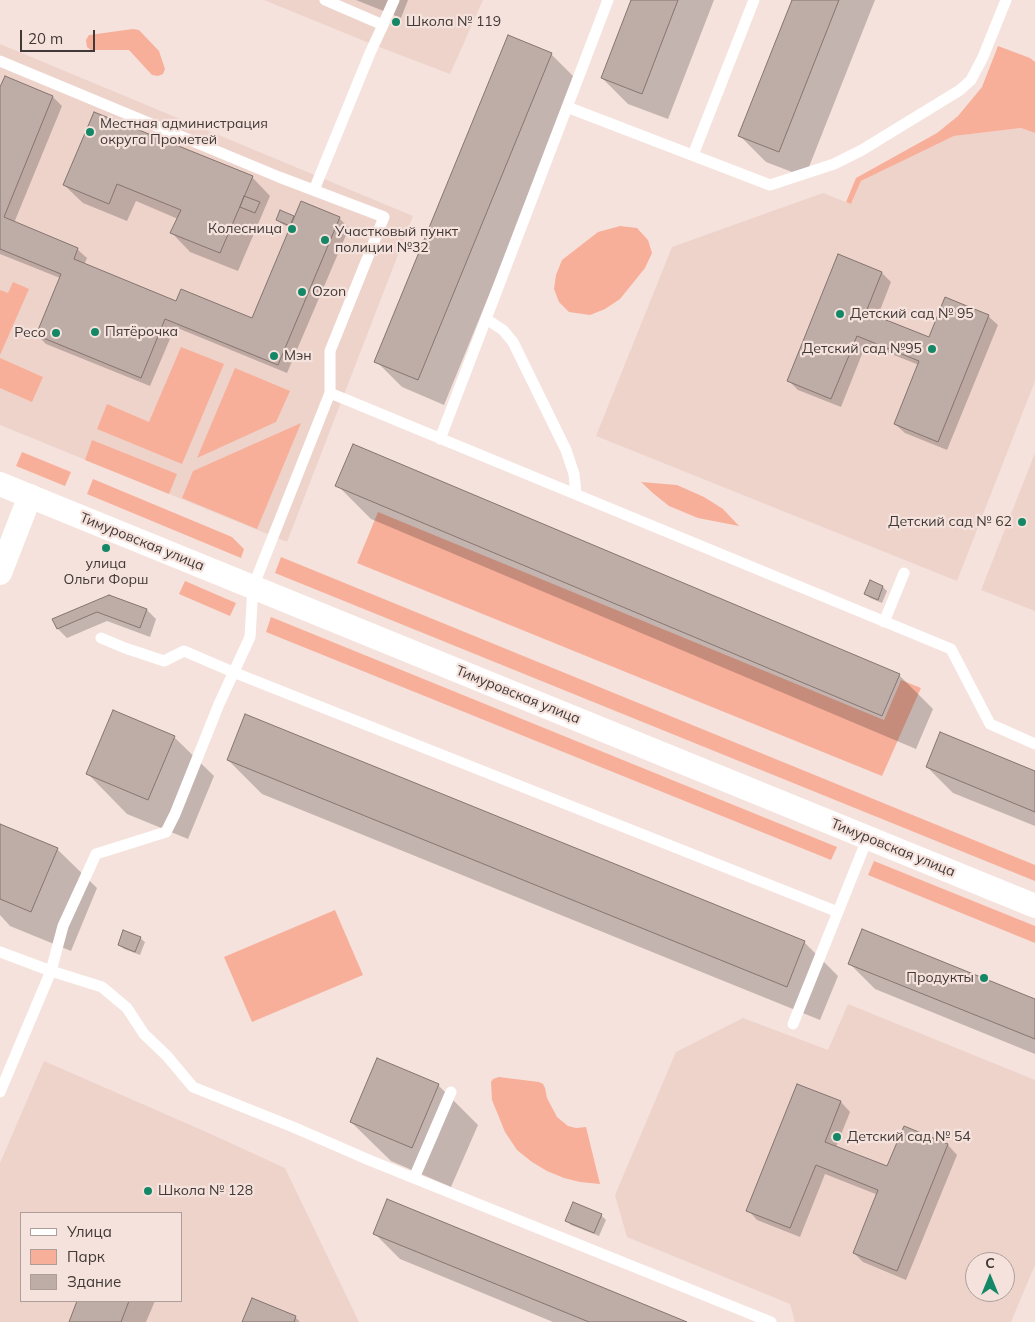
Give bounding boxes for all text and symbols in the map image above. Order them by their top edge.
place label: Школа № 119 [406,14,501,30]
marker: Школа № 119 [390,16,402,28]
scale bar [22,20,98,52]
text: 20 m [28,29,63,48]
place label: Местная администрация округа Прометей [100,116,268,148]
marker: Местная администрация округа Прометей [84,126,96,138]
place label: Колесница [208,221,282,237]
marker: Колесница [286,223,298,235]
place label: Участковый пункт полиции №32 [335,224,458,256]
marker: Участковый пункт полиции №32 [319,234,331,246]
place label: Ozon [312,284,346,300]
marker: Ozon [296,286,308,298]
place label: Детский сад № 95 [850,306,974,322]
marker: Детский сад № 95 [834,308,846,320]
place label: Пятёрочка [105,324,178,340]
place label: Ресо [14,325,46,341]
marker: Пятёрочка [89,326,101,338]
marker: Ресо [50,327,62,339]
place label: Детский сад №95 [802,341,922,357]
marker: Детский сад №95 [926,343,938,355]
place label: Мэн [284,348,312,364]
marker: Мэн [268,350,280,362]
street label: Тимуровская улица [77,509,207,575]
place label: Детский сад № 62 [888,514,1012,530]
marker: Детский сад № 62 [1016,516,1028,528]
marker: улица Ольги Форш [100,542,112,554]
place label: улица Ольги Форш [63,556,149,588]
street label: Тимуровская улица [453,662,583,728]
street label: Тимуровская улица [828,815,958,881]
place label: Продукты [906,970,974,986]
marker: Продукты [978,972,990,984]
place label: Детский сад № 54 [847,1129,971,1145]
marker: Детский сад № 54 [831,1131,843,1143]
place label: Школа № 128 [158,1183,253,1199]
marker: Школа № 128 [142,1185,154,1197]
legend [20,1212,182,1302]
text: Улица [67,1222,112,1241]
text: Парк [67,1247,105,1266]
north arrow [965,1252,1015,1302]
text: С [985,1254,995,1272]
text: Здание [67,1272,121,1291]

